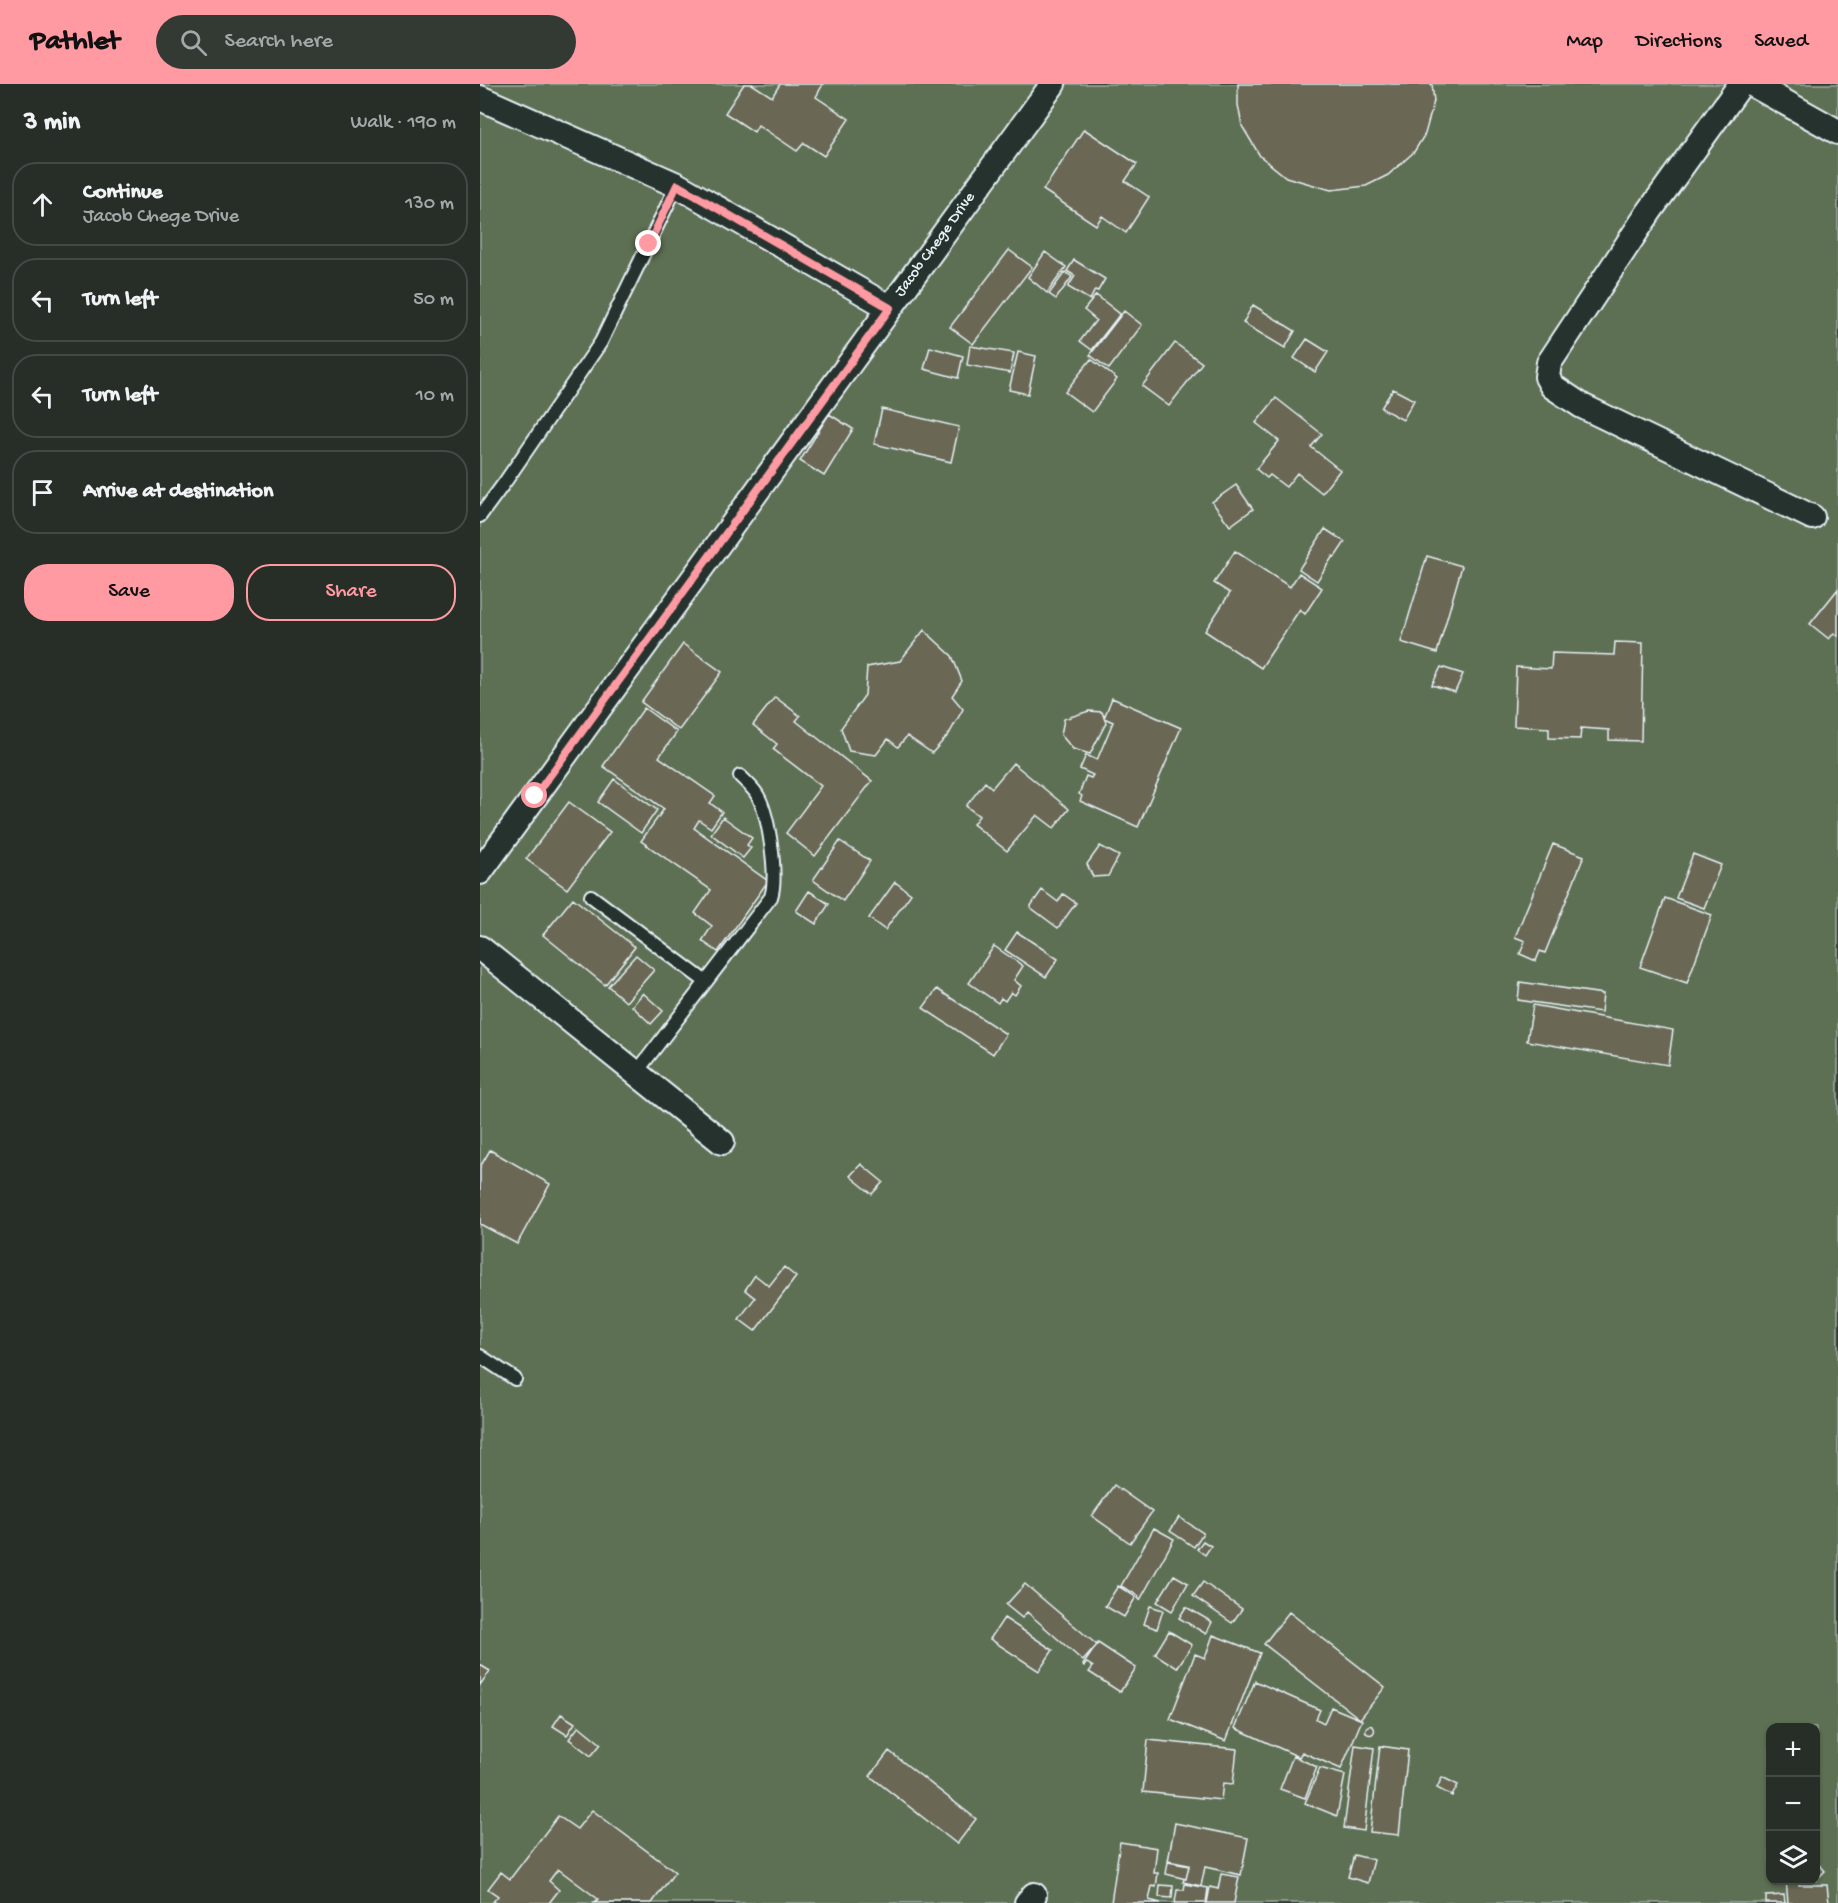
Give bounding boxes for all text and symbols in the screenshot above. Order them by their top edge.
search box [156,15,576,69]
text: Pathlet [30,26,120,59]
icon: search [177,26,210,59]
text: Search here [225,29,333,55]
text: Map [1566,30,1603,55]
text: Directions [1636,30,1721,55]
text: Saved [1754,30,1808,55]
text: 3 min [24,108,80,139]
text: Walk · 190 m [350,112,456,135]
text: Continue [83,180,163,206]
icon: ahead [26,188,59,221]
street label: Jacob Chege Drive [892,188,981,301]
text: 130 m [405,193,454,216]
text: Jacob Chege Drive [83,206,239,229]
route end [635,230,661,256]
icon: left [26,284,59,317]
text: Turn left [83,287,157,313]
text: 50 m [413,289,454,312]
icon: left [26,380,59,413]
text: Turn left [83,383,157,409]
text: 10 m [416,385,454,408]
icon: arrive [26,476,59,509]
text: Arrive at destination [83,479,273,505]
button: Save [24,564,234,621]
button: Share [246,564,456,621]
route start [521,782,547,808]
map controls [1766,1723,1820,1885]
button: + [1766,1723,1820,1777]
button: − [1766,1777,1820,1831]
button: layers [1766,1831,1820,1885]

